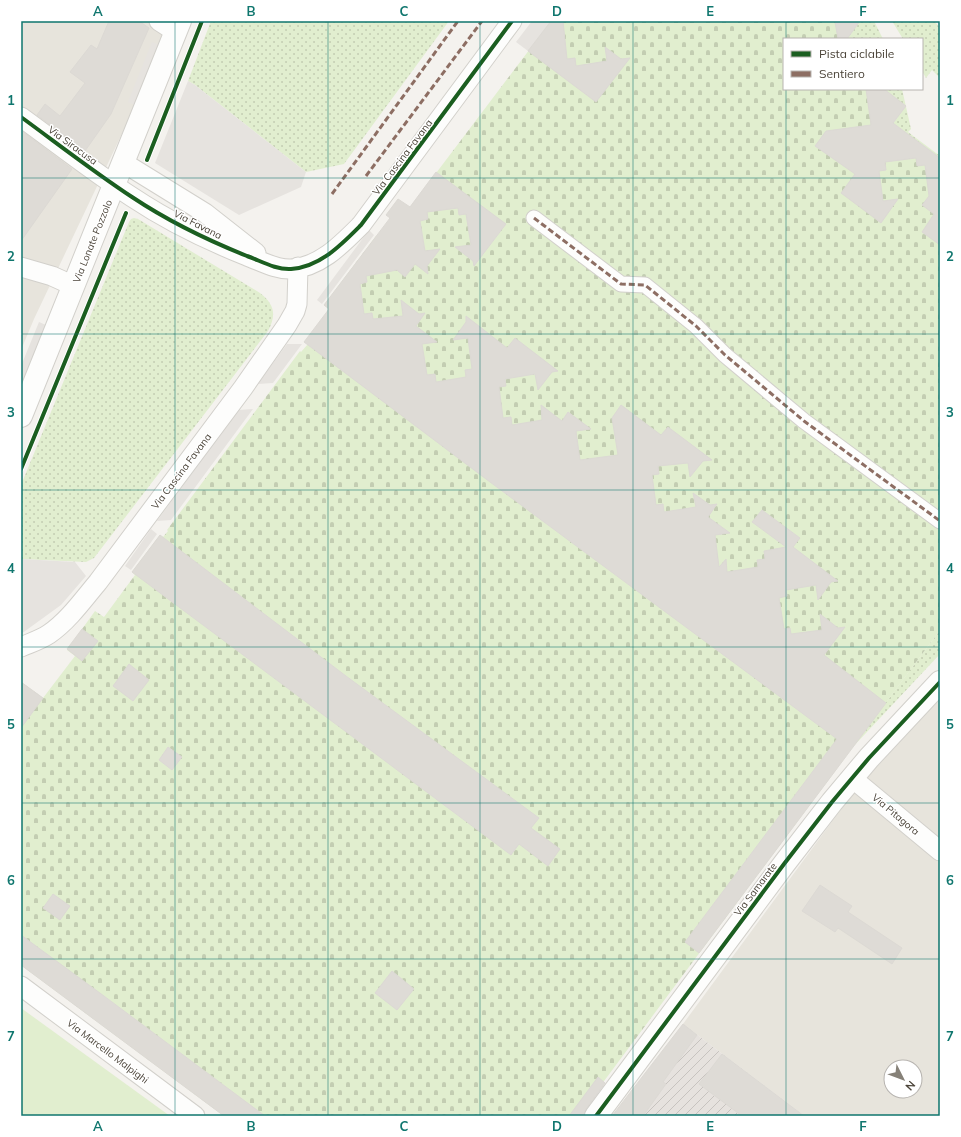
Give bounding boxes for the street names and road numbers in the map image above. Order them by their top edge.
street label: Via Cascina Favana [370,117,435,198]
street label: Via Siracusa [45,123,100,168]
street label: Via Lonate Pozzolo [70,197,115,285]
street label: Via Favana [171,207,224,242]
street label: Via Cascina Favana [149,431,214,512]
street label: Via Pitagora [869,791,922,838]
street label: Via Samarate [731,860,780,919]
street label: Via Marcello Malpighi [64,1016,151,1086]

